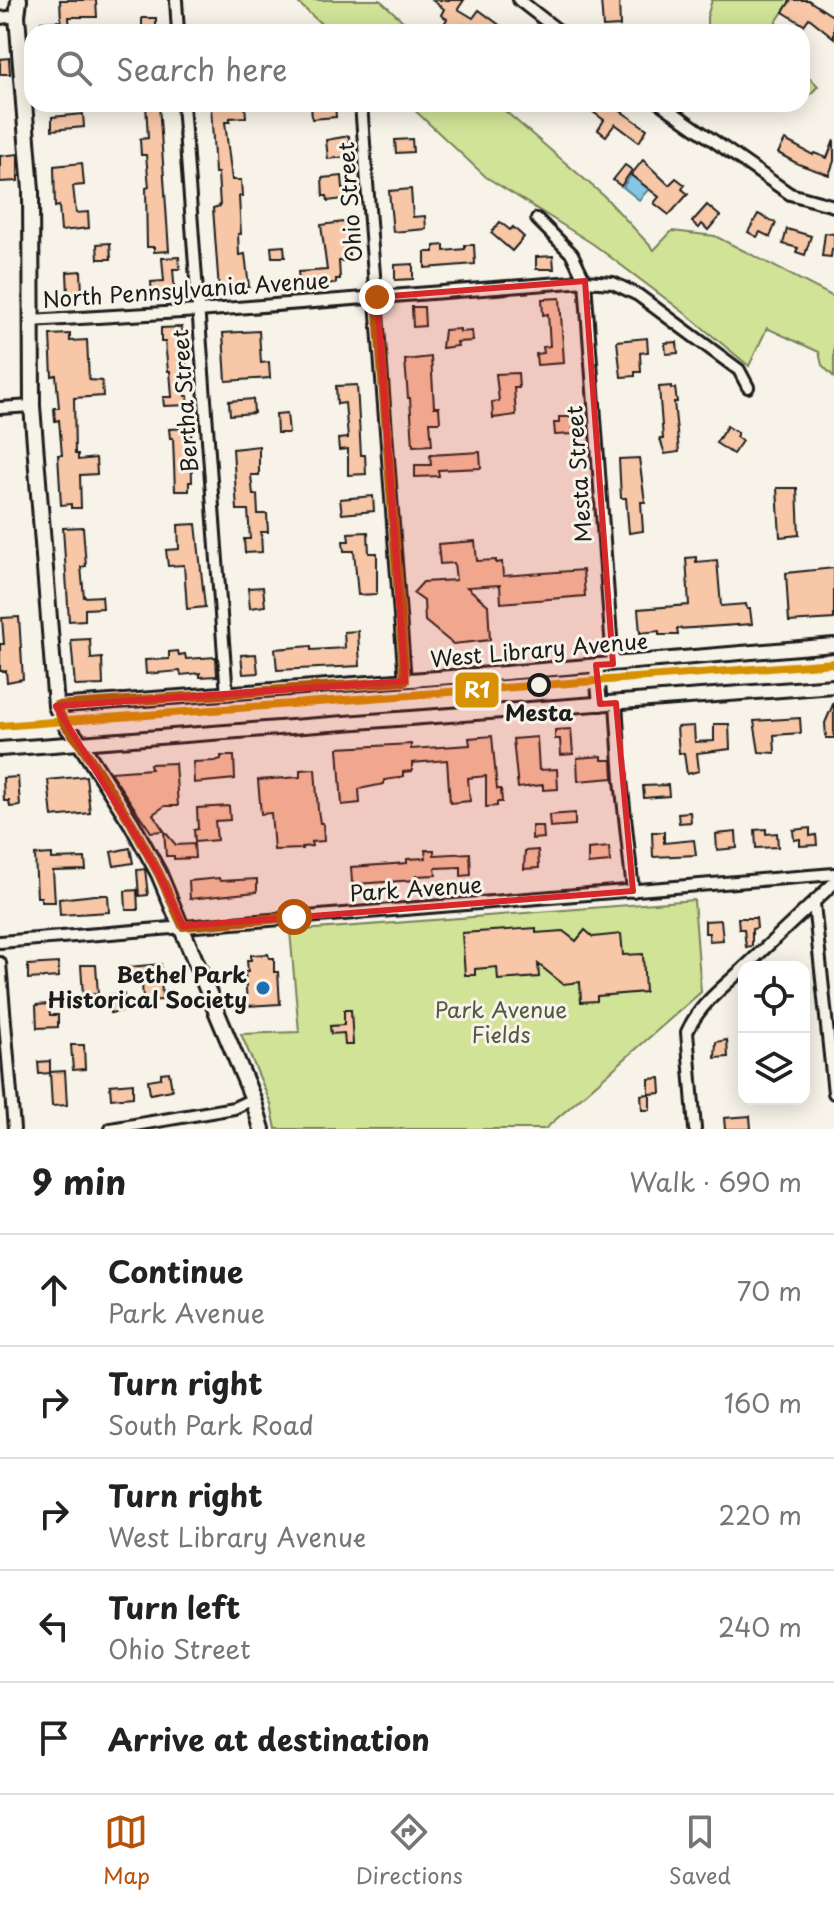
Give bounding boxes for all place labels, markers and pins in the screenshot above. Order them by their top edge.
marker: Mesta [528,674,550,696]
place label: Mesta [505,695,573,728]
place label: Bethel Park Historical Society [48,957,247,1015]
marker: Bethel Park Historical Society [254,979,272,997]

